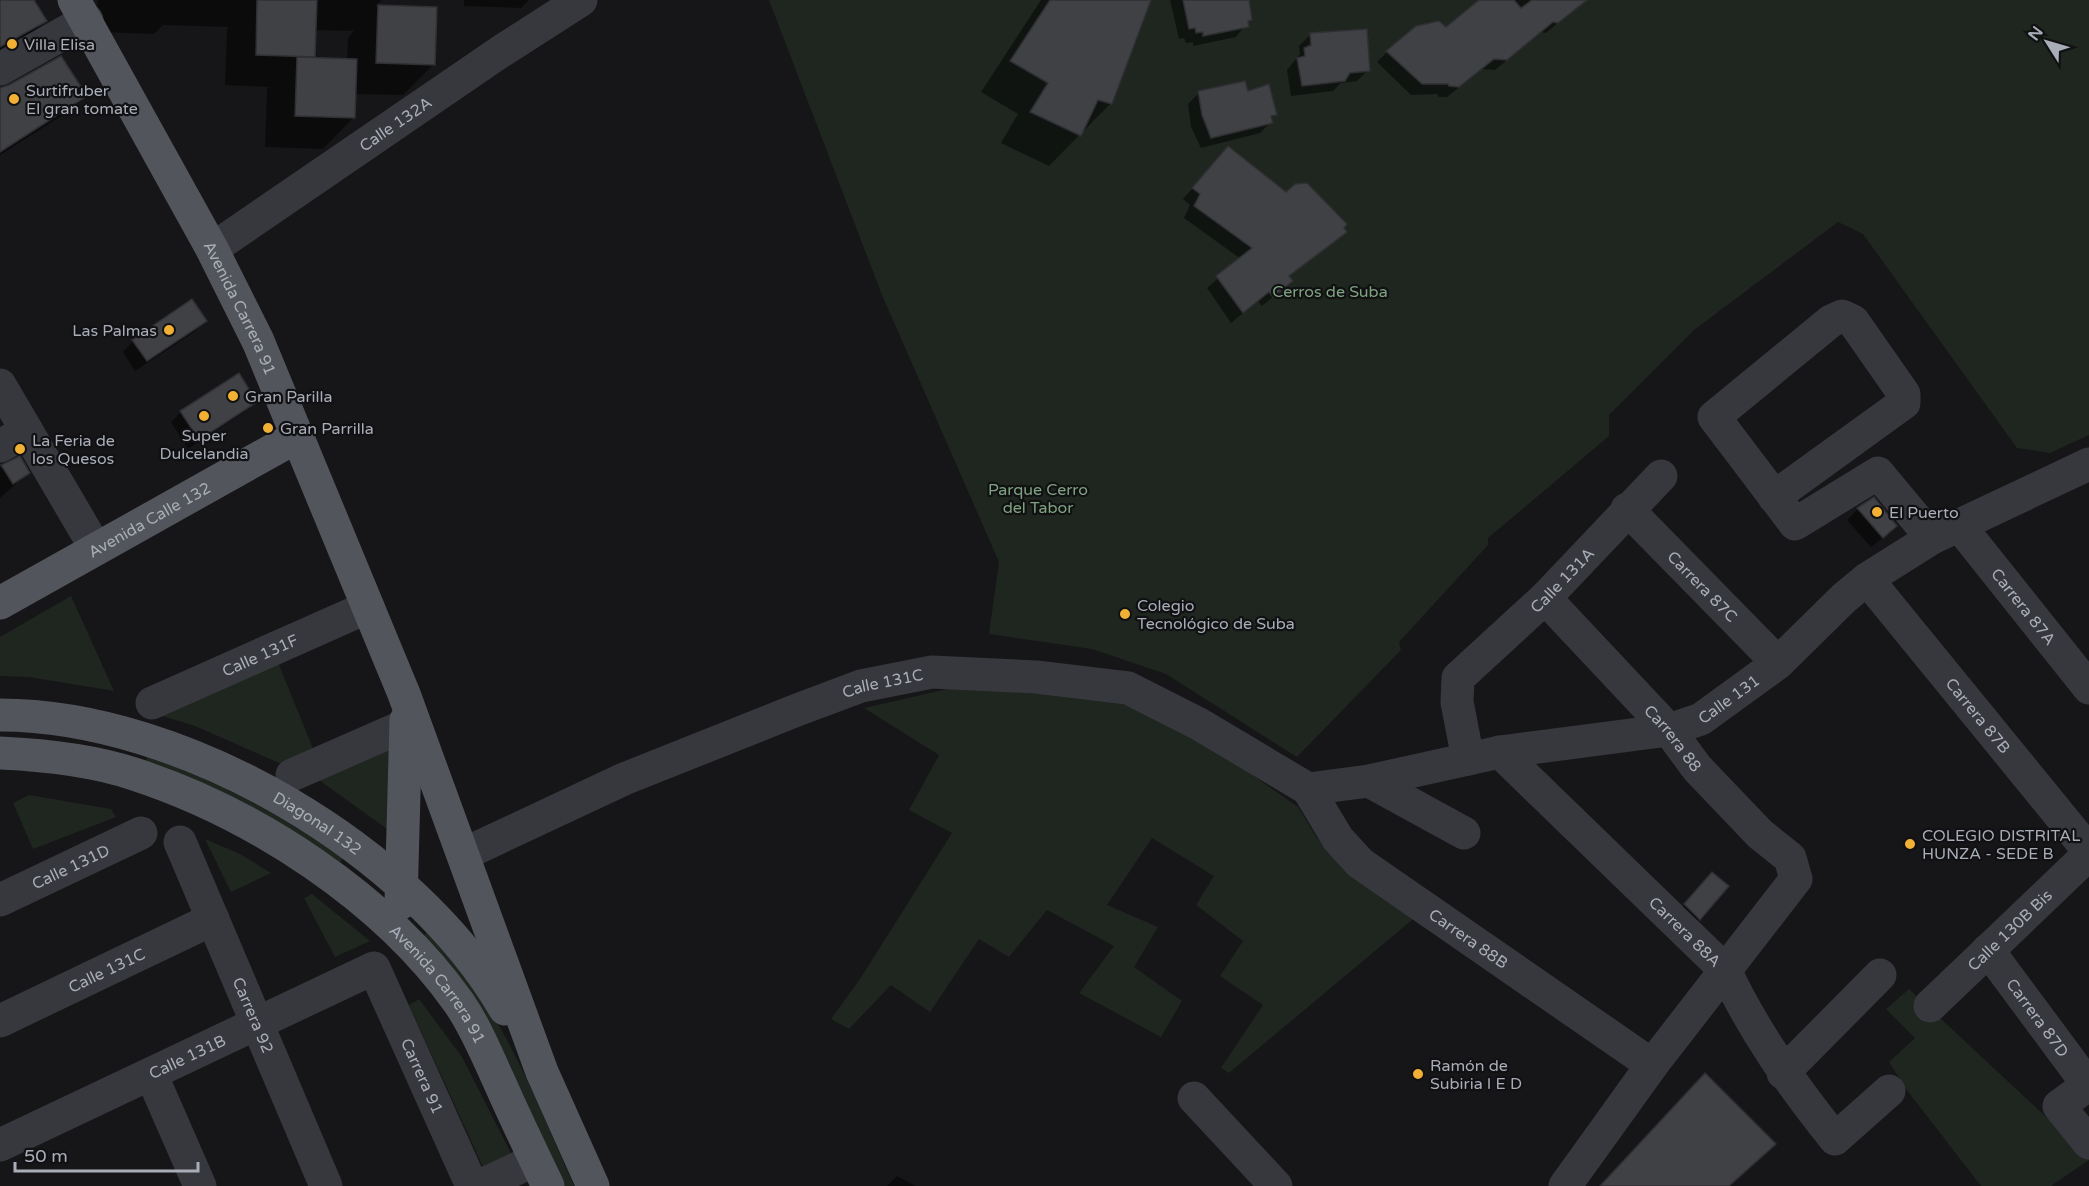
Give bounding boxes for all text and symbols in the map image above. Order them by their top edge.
north arrow [2017,12,2077,72]
text: N [2024,22,2048,45]
place label: Villa Elisa [24,35,95,55]
marker: Villa Elisa [5,37,19,51]
place label: Surtifruber El gran tomate [26,81,138,119]
marker: Surtifruber El gran tomate [7,92,21,106]
street label: Calle 132A [356,93,436,156]
street label: Avenida Carrera 91 [199,238,280,378]
park label: Cerros de Suba [1272,282,1388,302]
place label: Las Palmas [72,321,157,341]
marker: Las Palmas [162,323,176,337]
place label: Gran Parilla [245,387,333,407]
marker: Gran Parilla [226,389,240,403]
marker: Super Dulcelandia [197,409,211,423]
place label: Gran Parrilla [280,419,374,439]
marker: Gran Parrilla [261,421,275,435]
place label: Super Dulcelandia [160,426,248,464]
place label: La Feria de los Quesos [32,431,115,469]
marker: La Feria de los Quesos [13,442,27,456]
street label: Avenida Calle 132 [85,478,214,563]
park label: Parque Cerro del Tabor [988,480,1088,518]
place label: El Puerto [1889,503,1959,523]
marker: El Puerto [1870,505,1884,519]
street label: Calle 131A [1526,544,1599,618]
street label: Carrera 87C [1663,547,1741,627]
street label: Carrera 87A [1986,565,2060,649]
place label: Colegio Tecnológico de Suba [1137,596,1295,634]
marker: Colegio Tecnológico de Suba [1118,607,1132,621]
street label: Calle 131F [219,630,302,682]
street label: Calle 131C [839,665,925,703]
street label: Calle 131 [1694,671,1764,729]
street label: Carrera 87B [1941,674,2014,758]
street label: Carrera 88 [1639,701,1705,776]
street label: Diagonal 132 [269,788,365,860]
place label: COLEGIO DISTRITAL HUNZA - SEDE B [1922,826,2080,864]
marker: COLEGIO DISTRITAL HUNZA - SEDE B [1903,837,1917,851]
street label: Calle 131D [29,840,113,894]
street label: Calle 130B Bis [1964,886,2057,976]
street label: Carrera 88A [1644,893,1725,972]
street label: Carrera 88B [1425,905,1512,973]
street label: Avenida Carrera 91 [385,921,489,1047]
street label: Calle 131C [65,944,148,998]
street label: Carrera 92 [228,974,277,1056]
street label: Carrera 87D [2002,975,2073,1061]
street label: Calle 131B [146,1031,229,1084]
street label: Carrera 91 [396,1035,447,1117]
place label: Ramón de Subiria I E D [1430,1056,1522,1094]
marker: Ramón de Subiria I E D [1411,1067,1425,1081]
scale bar [15,1135,198,1173]
text: 50 m [24,1145,68,1167]

